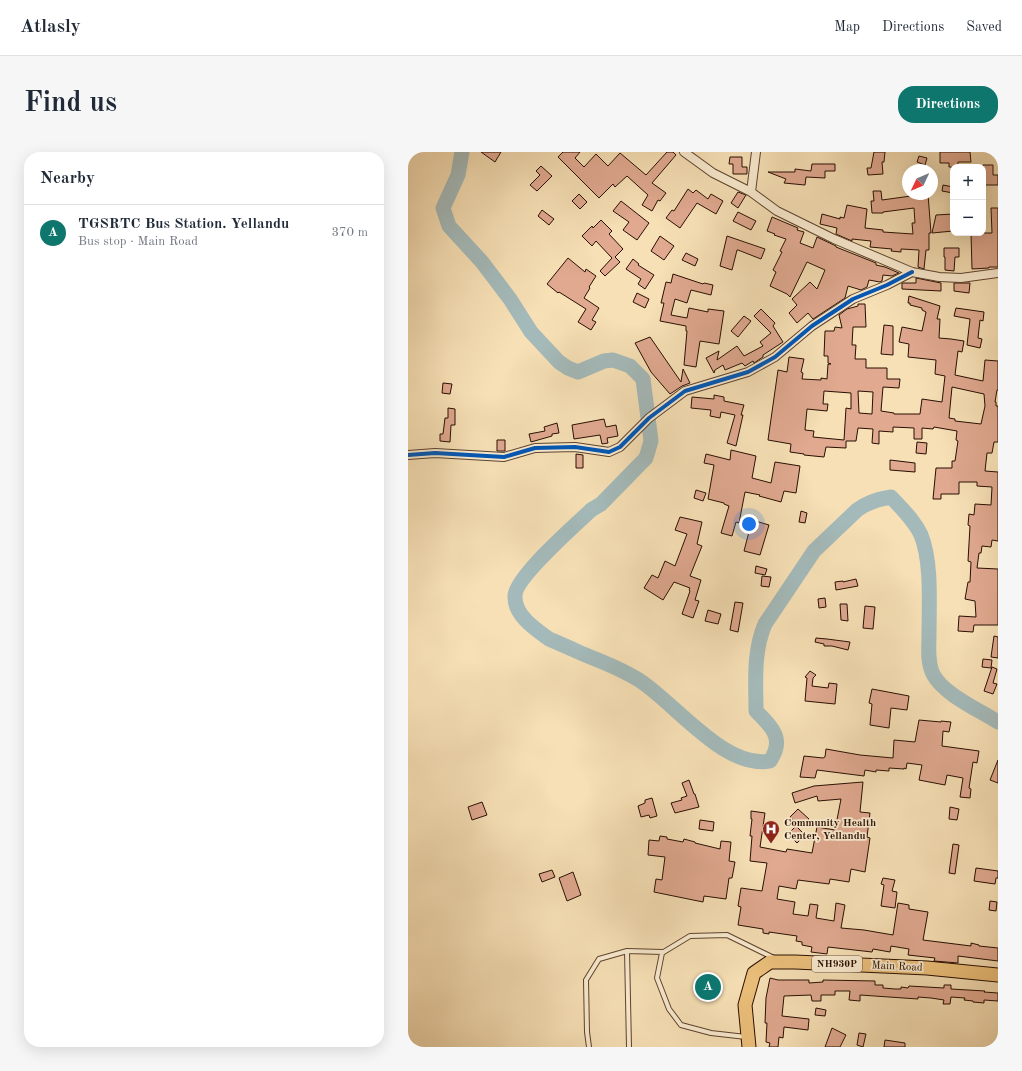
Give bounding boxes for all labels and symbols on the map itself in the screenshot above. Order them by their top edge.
north arrow [902,164,938,200]
your location [739,514,759,534]
place label: Community Health Center, Yellandu [784,818,876,842]
hospital icon: Community Health Center, Yellandu [761,819,781,844]
road number: NH930P [812,956,862,972]
street label: Main Road [871,960,923,974]
pin: A [695,972,721,1002]

